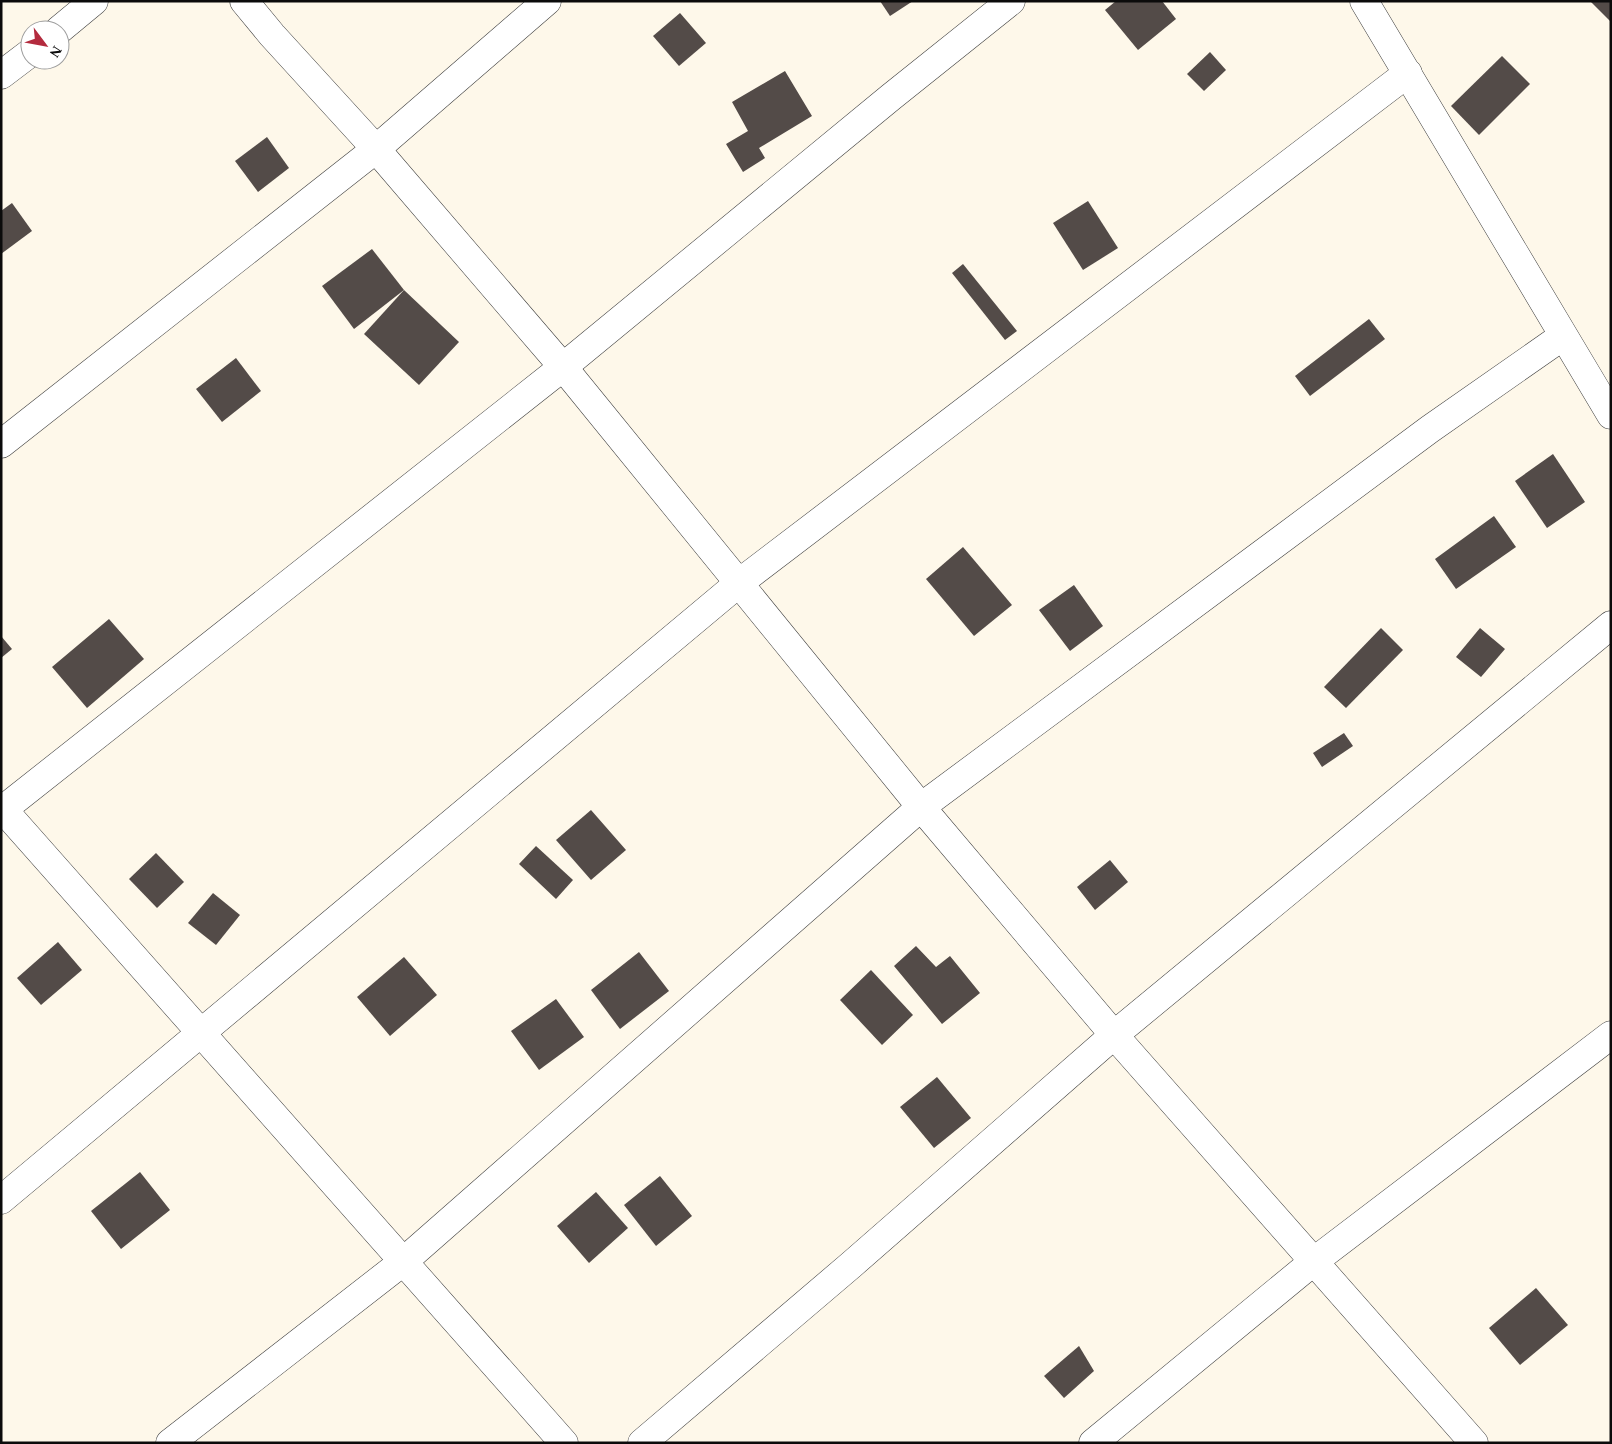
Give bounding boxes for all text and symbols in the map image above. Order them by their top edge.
north arrow [20,20,70,70]
text: N [47,43,65,60]

